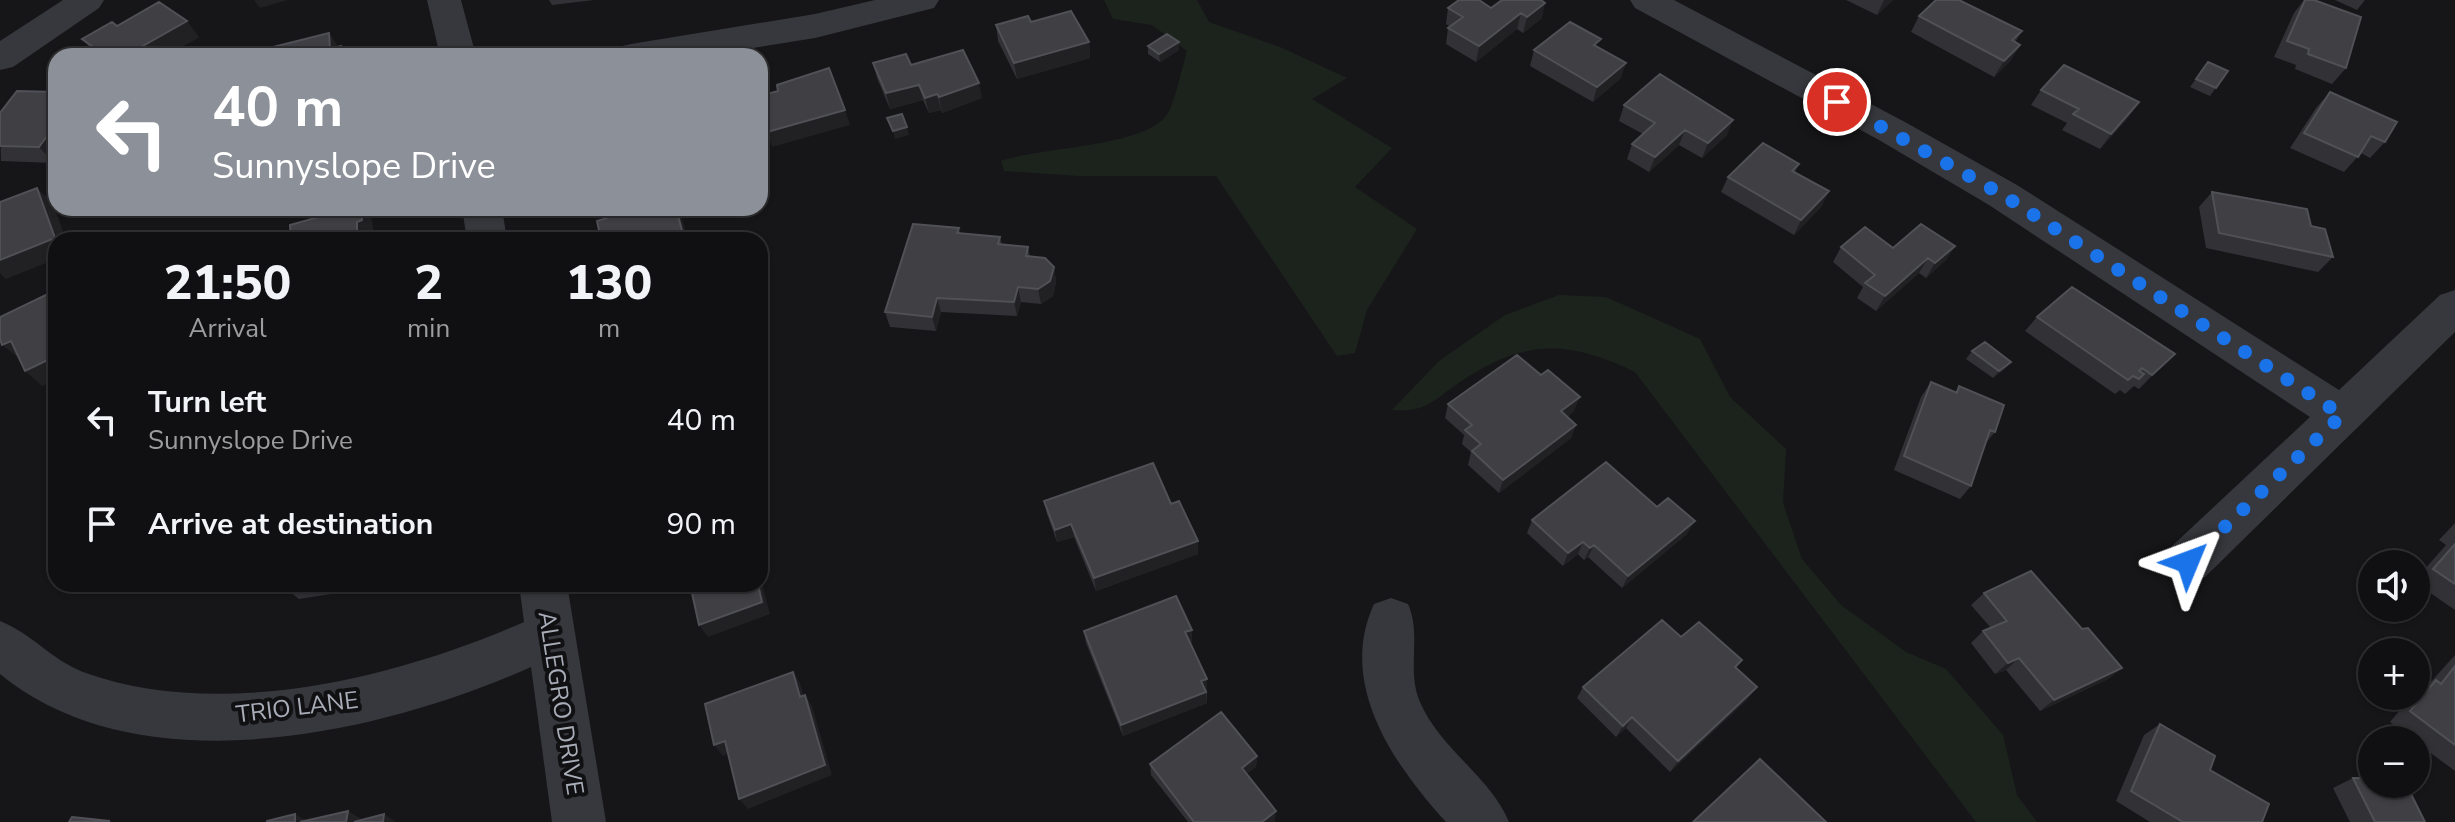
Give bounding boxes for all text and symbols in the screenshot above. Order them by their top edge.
pin [1803,68,1871,136]
text: 40 m [212,69,343,146]
icon: left [80,80,184,184]
icon: arrive [1815,80,1859,124]
text: Sunnyslope Drive [212,142,496,191]
text: 21:50 [164,250,291,316]
text: 2 [414,250,443,316]
text: 130 [566,250,652,316]
text: Arrival [188,311,267,346]
text: min [407,311,450,346]
text: m [598,311,620,346]
text: Turn left [148,382,266,423]
icon: left [80,398,124,442]
text: 40 m [667,400,736,441]
text: Sunnyslope Drive [148,423,353,458]
icon: arrive [80,502,124,546]
text: Arrive at destination [148,504,433,545]
text: 90 m [667,504,736,545]
position arrow [2146,520,2230,604]
map controls [2358,550,2430,798]
button: sound [2358,550,2430,622]
street label: ALLEGRO DRIVE [531,609,591,797]
button: + [2358,638,2430,710]
street label: TRIO LANE [234,684,360,730]
button: − [2358,726,2430,798]

